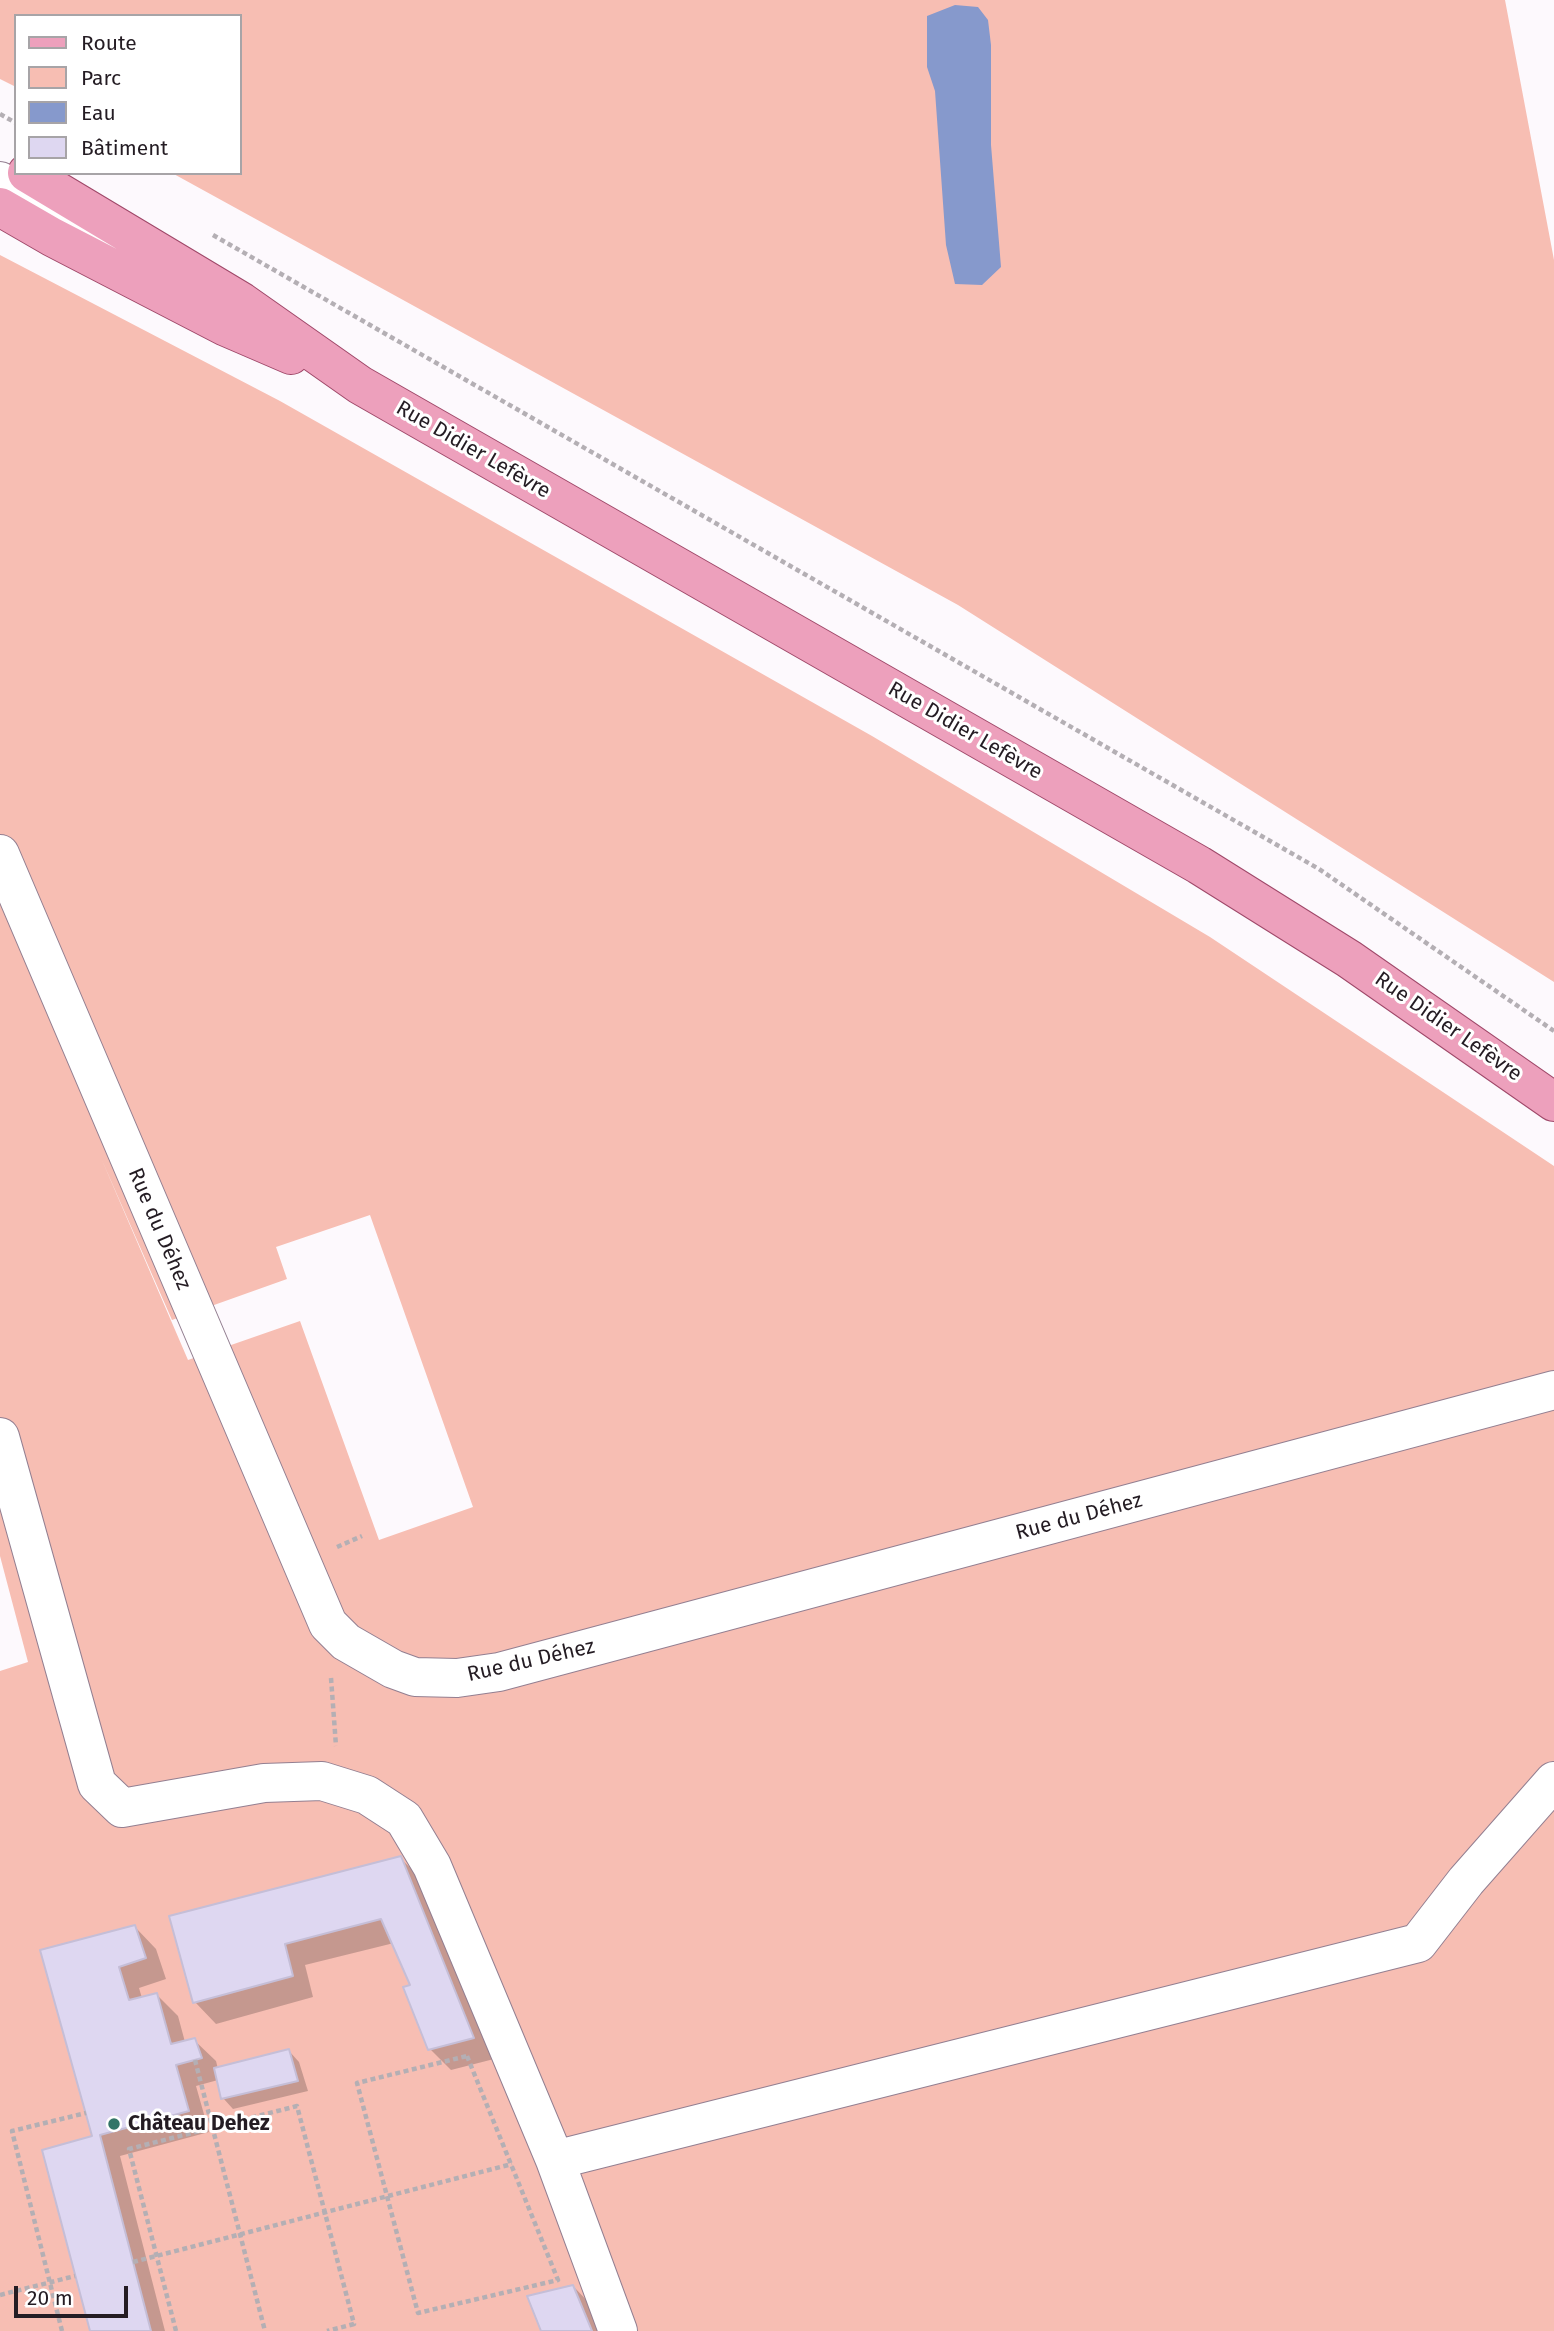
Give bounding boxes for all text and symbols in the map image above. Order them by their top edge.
legend [14,14,242,175]
text: Route [81,30,137,56]
text: Parc [81,65,121,91]
text: Eau [81,100,116,126]
text: Bâtiment [81,135,168,161]
street label: Rue Didier Lefèvre [391,396,555,504]
street label: Rue Didier Lefèvre [883,677,1047,785]
street label: Rue Didier Lefèvre [1370,967,1526,1087]
street label: Rue du Déhez [122,1164,196,1294]
street label: Rue du Déhez [1013,1488,1145,1546]
street label: Rue du Déhez [465,1634,597,1688]
place label: Château Dehez [128,2111,270,2137]
marker: Château Dehez [106,2116,122,2132]
scale bar [18,2272,131,2316]
text: 20 m [27,2285,73,2311]

